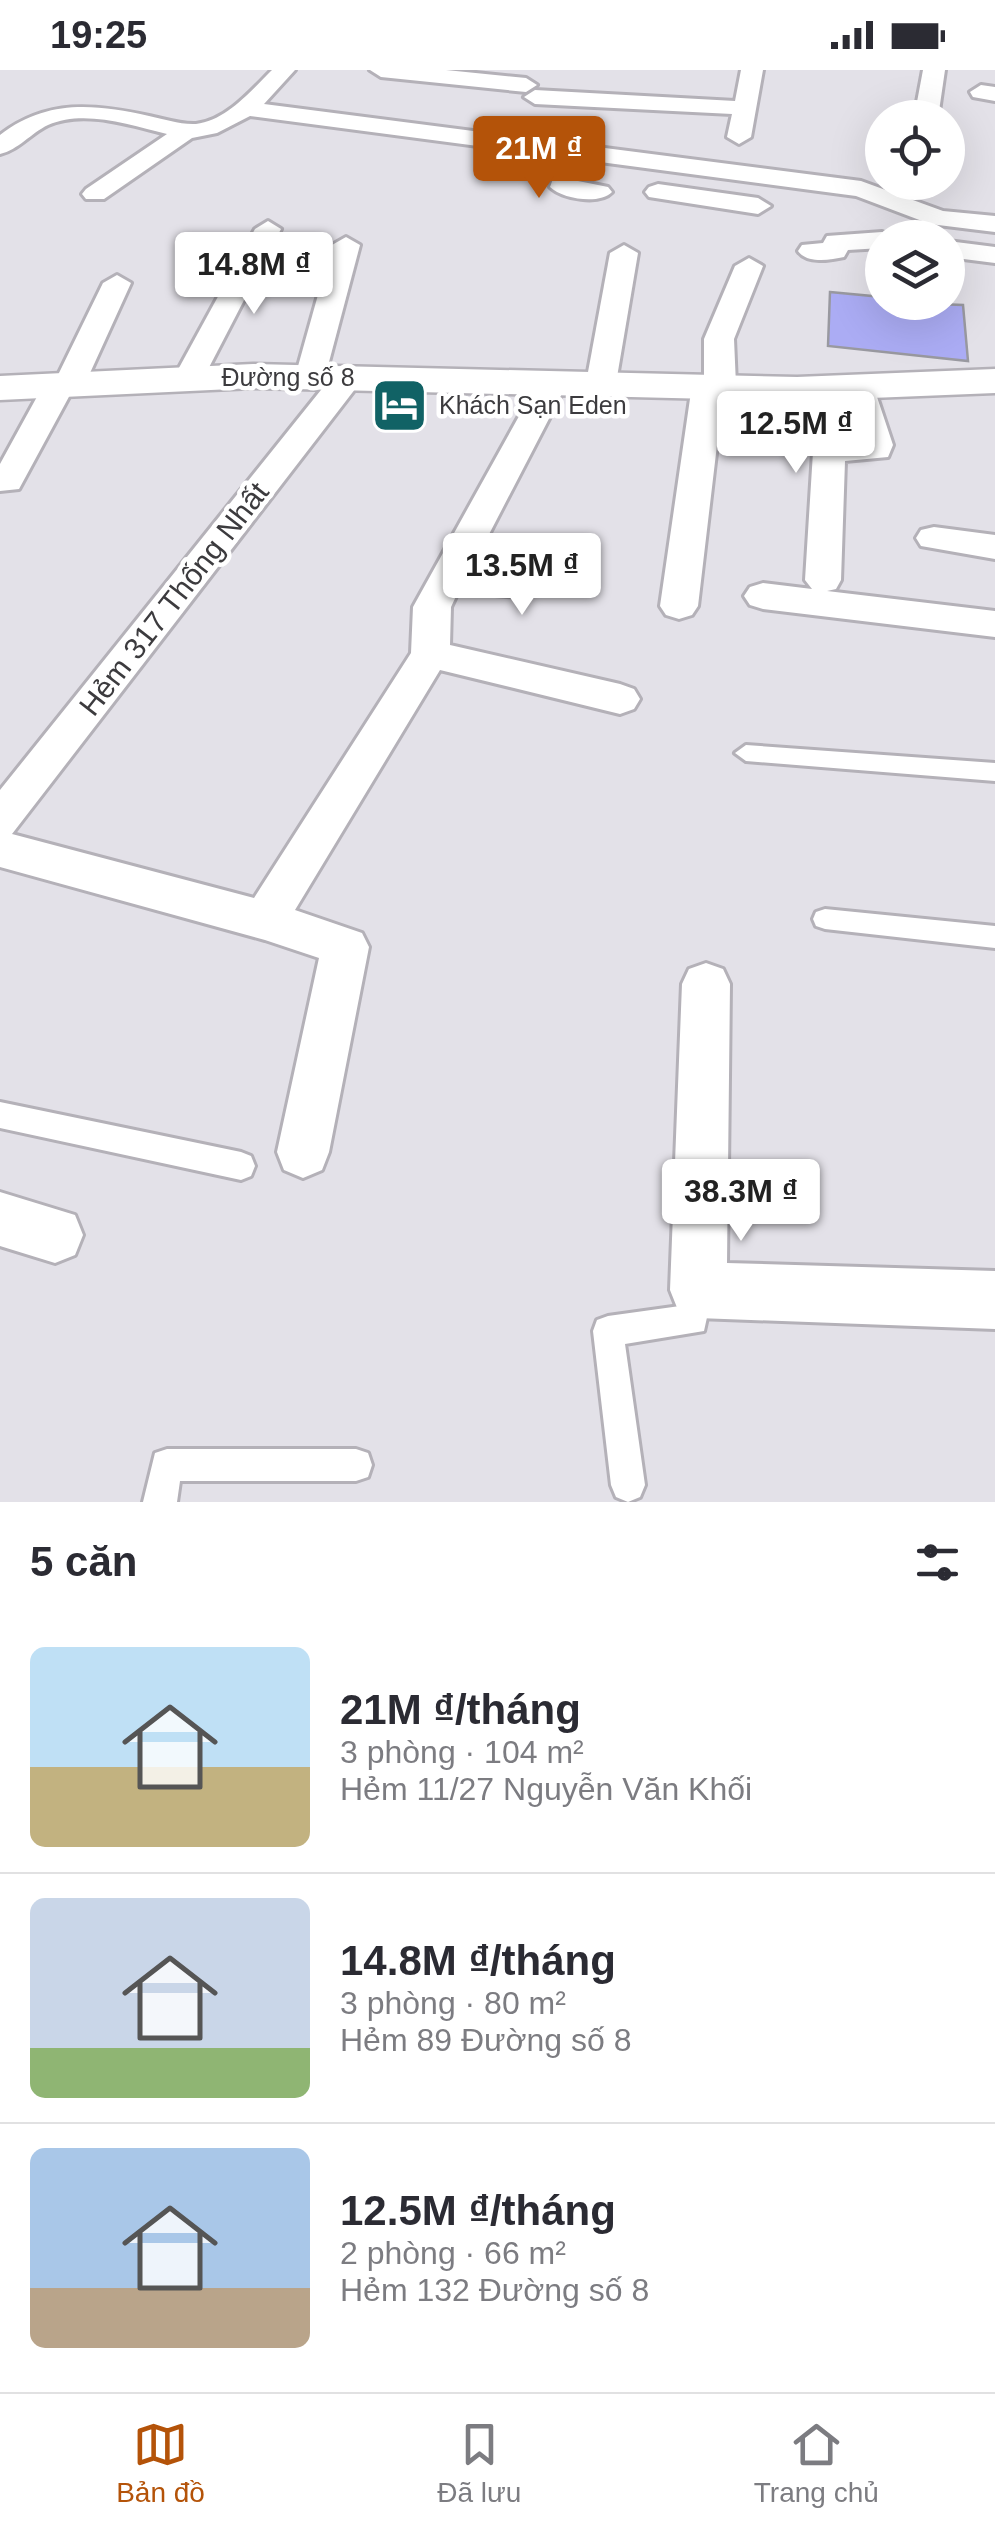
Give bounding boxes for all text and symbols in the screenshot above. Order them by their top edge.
text: 19:25 [50,14,147,56]
map controls [865,100,965,320]
button: locate [865,100,965,200]
pin: 21M ₫ [469,116,609,201]
text: 21M ₫ [495,130,583,166]
button: layers [865,220,965,320]
pin: 14.8M ₫ [162,232,346,317]
text: 14.8M ₫ [197,246,311,282]
street label: Đường số 8 [221,363,355,391]
hotel icon: Khách Sạn Eden [370,375,430,435]
place label: Khách Sạn Eden [439,391,627,419]
pin: 12.5M ₫ [704,391,888,476]
text: 12.5M ₫ [739,405,853,441]
street label: Hẻm 317 Thống Nhất [72,475,275,722]
pin: 13.5M ₫ [430,533,614,618]
text: 13.5M ₫ [465,547,579,583]
pin: 38.3M ₫ [649,1159,833,1244]
text: 38.3M ₫ [684,1173,798,1209]
icon: filters [910,1535,965,1590]
text: 5 căn [30,1538,137,1585]
text: 21M ₫/tháng [340,1686,581,1733]
icon: home [110,1687,230,1807]
text: 3 phòng · 104 m² [340,1734,584,1770]
text: Hẻm 11/27 Nguyễn Văn Khối [340,1771,752,1807]
text: 14.8M ₫/tháng [340,1937,616,1984]
icon: home [110,1938,230,2058]
text: 3 phòng · 80 m² [340,1985,566,2021]
text: Hẻm 89 Đường số 8 [340,2022,631,2058]
text: 12.5M ₫/tháng [340,2187,616,2234]
icon: home [110,2188,230,2308]
text: 2 phòng · 66 m² [340,2235,566,2271]
text: Hẻm 132 Đường số 8 [340,2272,649,2308]
tab: Bản đồ [116,2417,205,2509]
tab: Đã lưu [437,2417,521,2509]
tab: Trang chủ [754,2417,879,2509]

